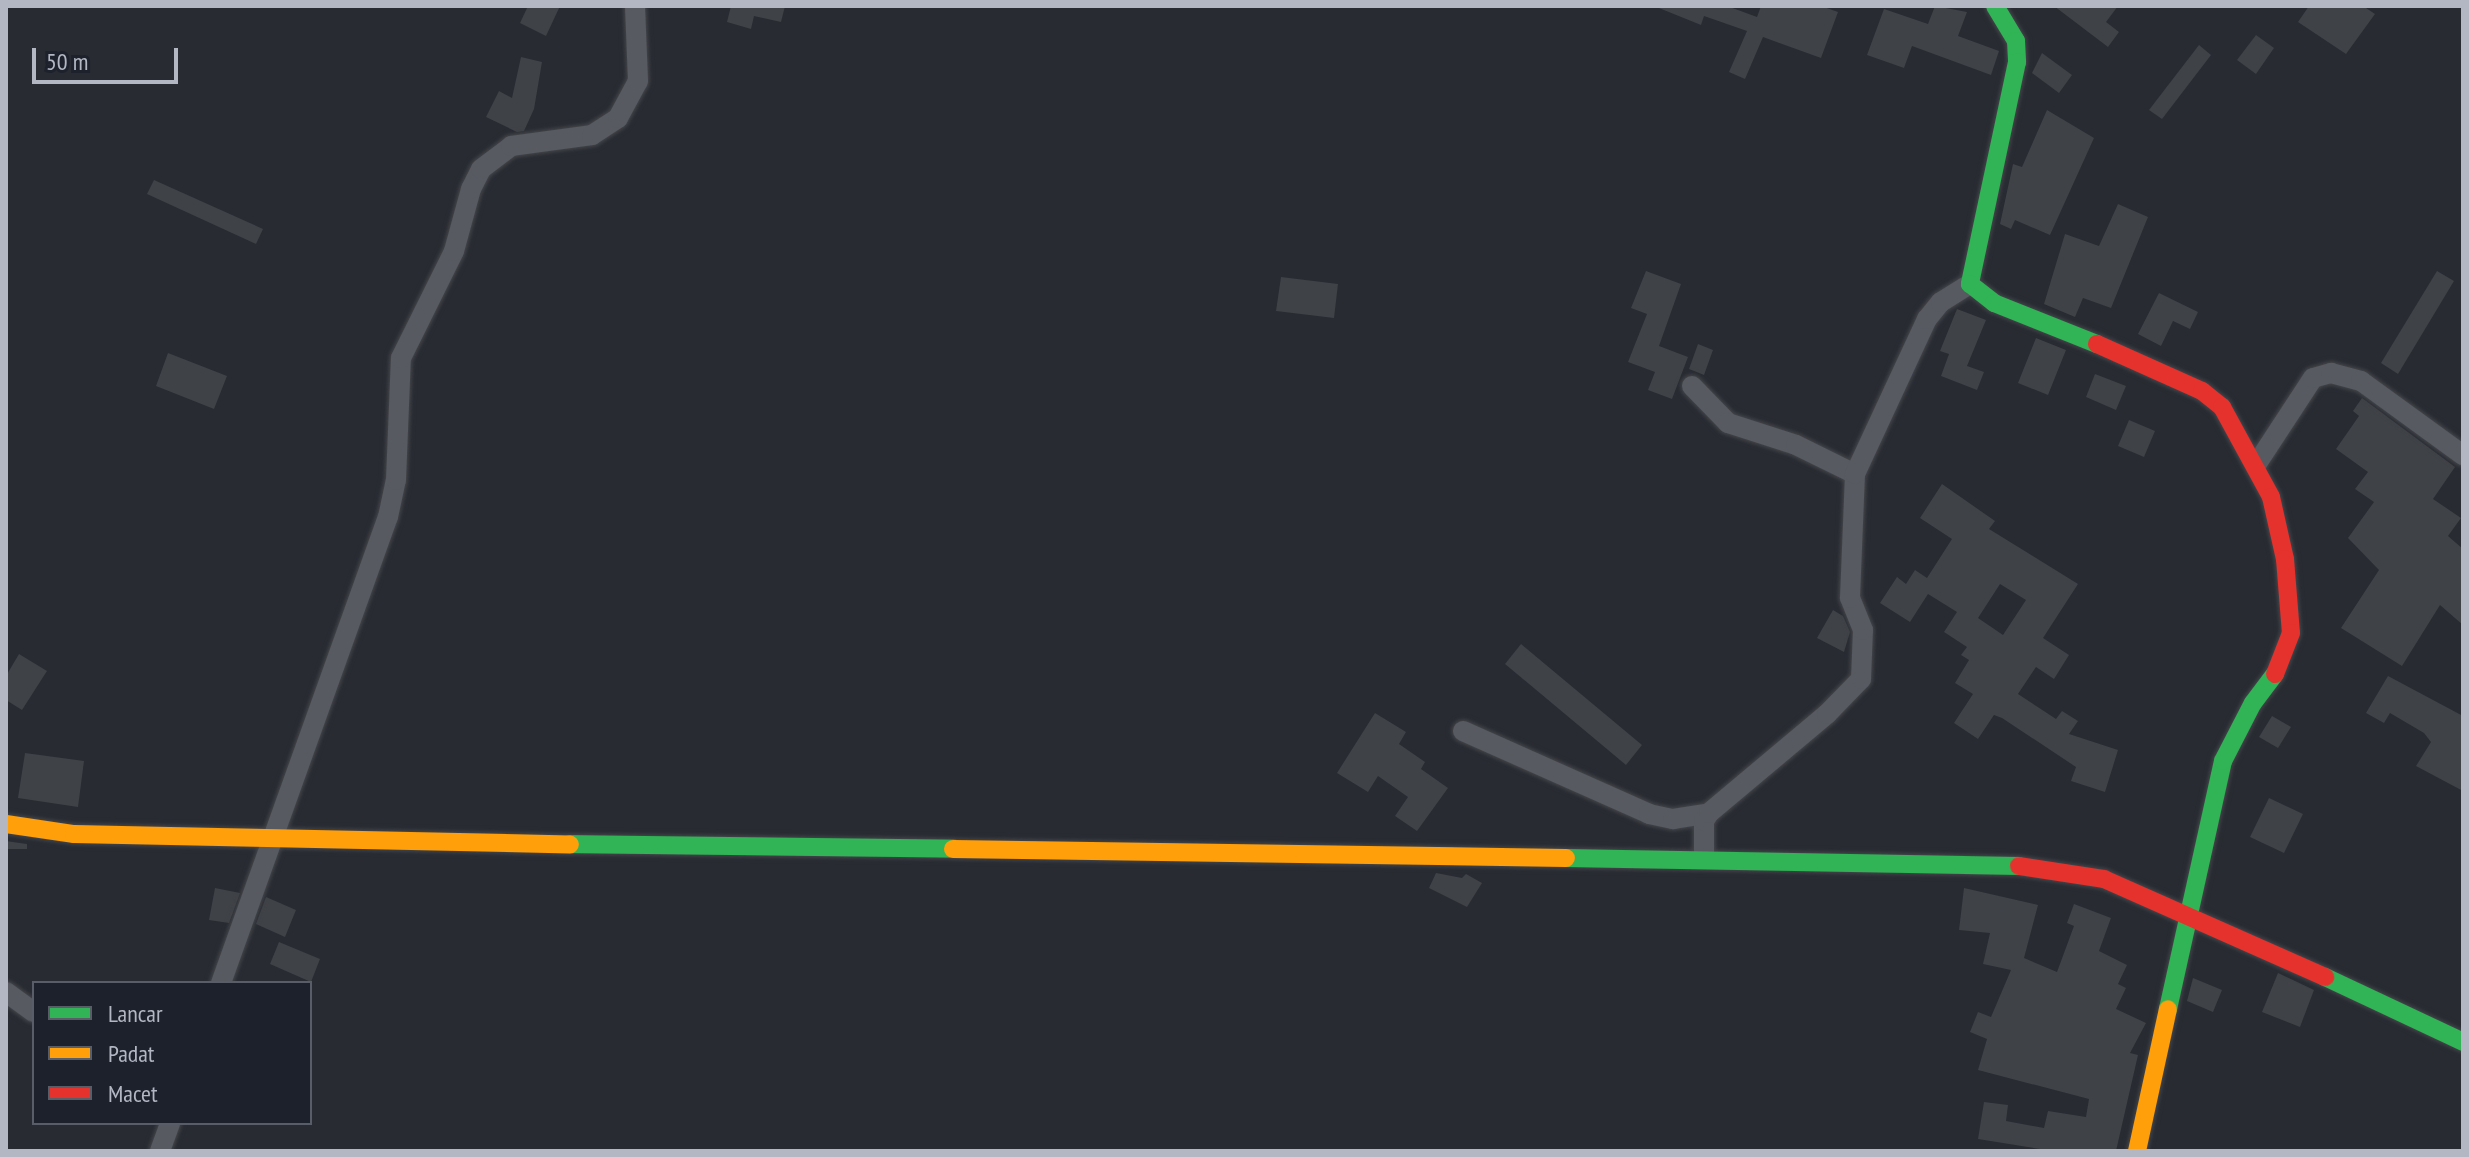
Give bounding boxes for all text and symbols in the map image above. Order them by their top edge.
scale bar [36,32,182,82]
text: 50 m [46,46,88,77]
legend [32,981,312,1125]
text: Lancar [108,998,162,1029]
text: Padat [108,1038,154,1069]
text: Macet [108,1078,158,1109]

